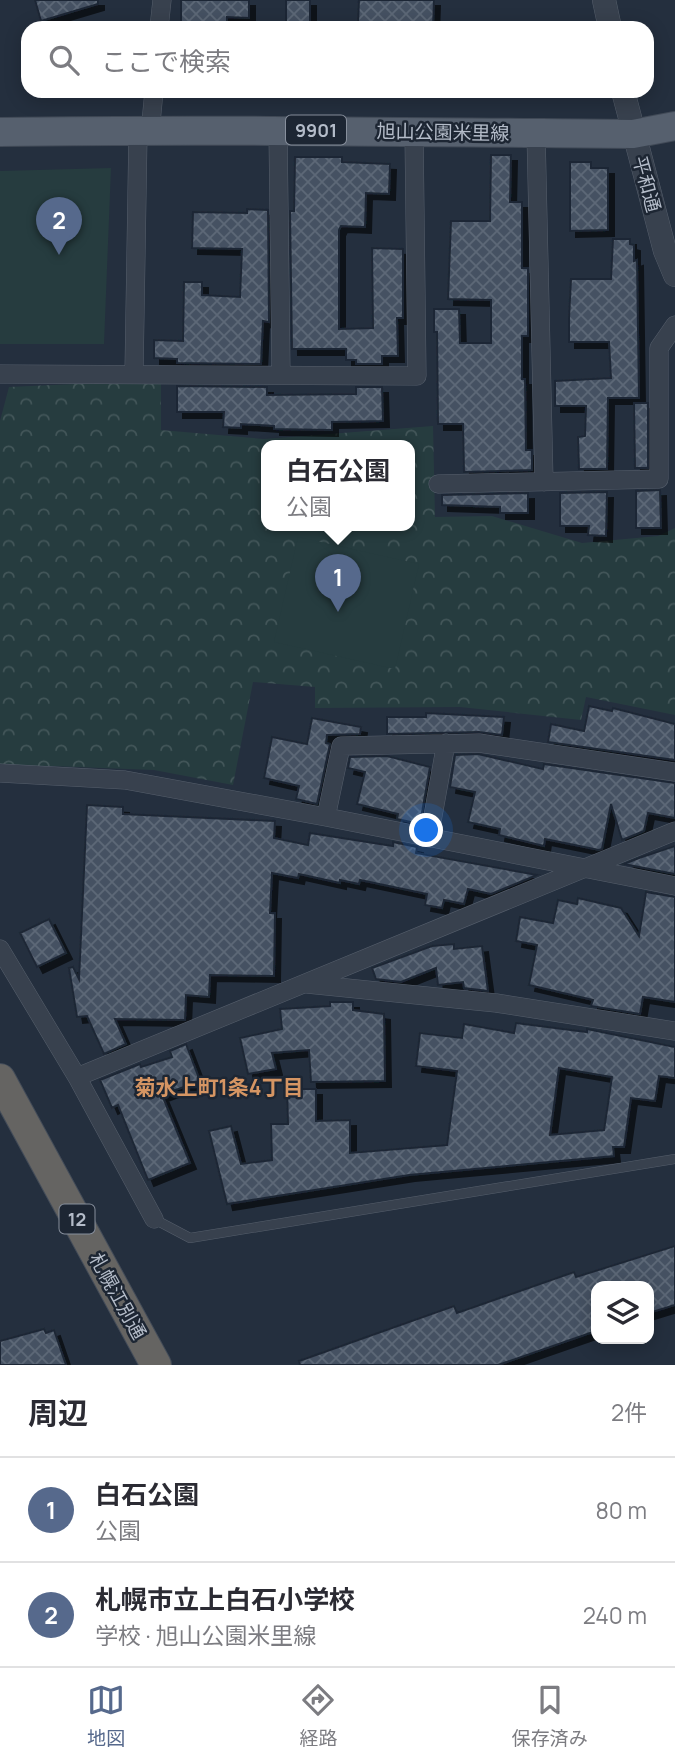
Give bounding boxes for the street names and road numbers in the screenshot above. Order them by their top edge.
road number: 9901 [286,116,346,145]
street label: 旭山公園米里線 [376,118,510,146]
street label: 平和通 [627,153,667,215]
road number: 12 [60,1204,94,1234]
street label: 札幌江別通 [84,1248,152,1344]

